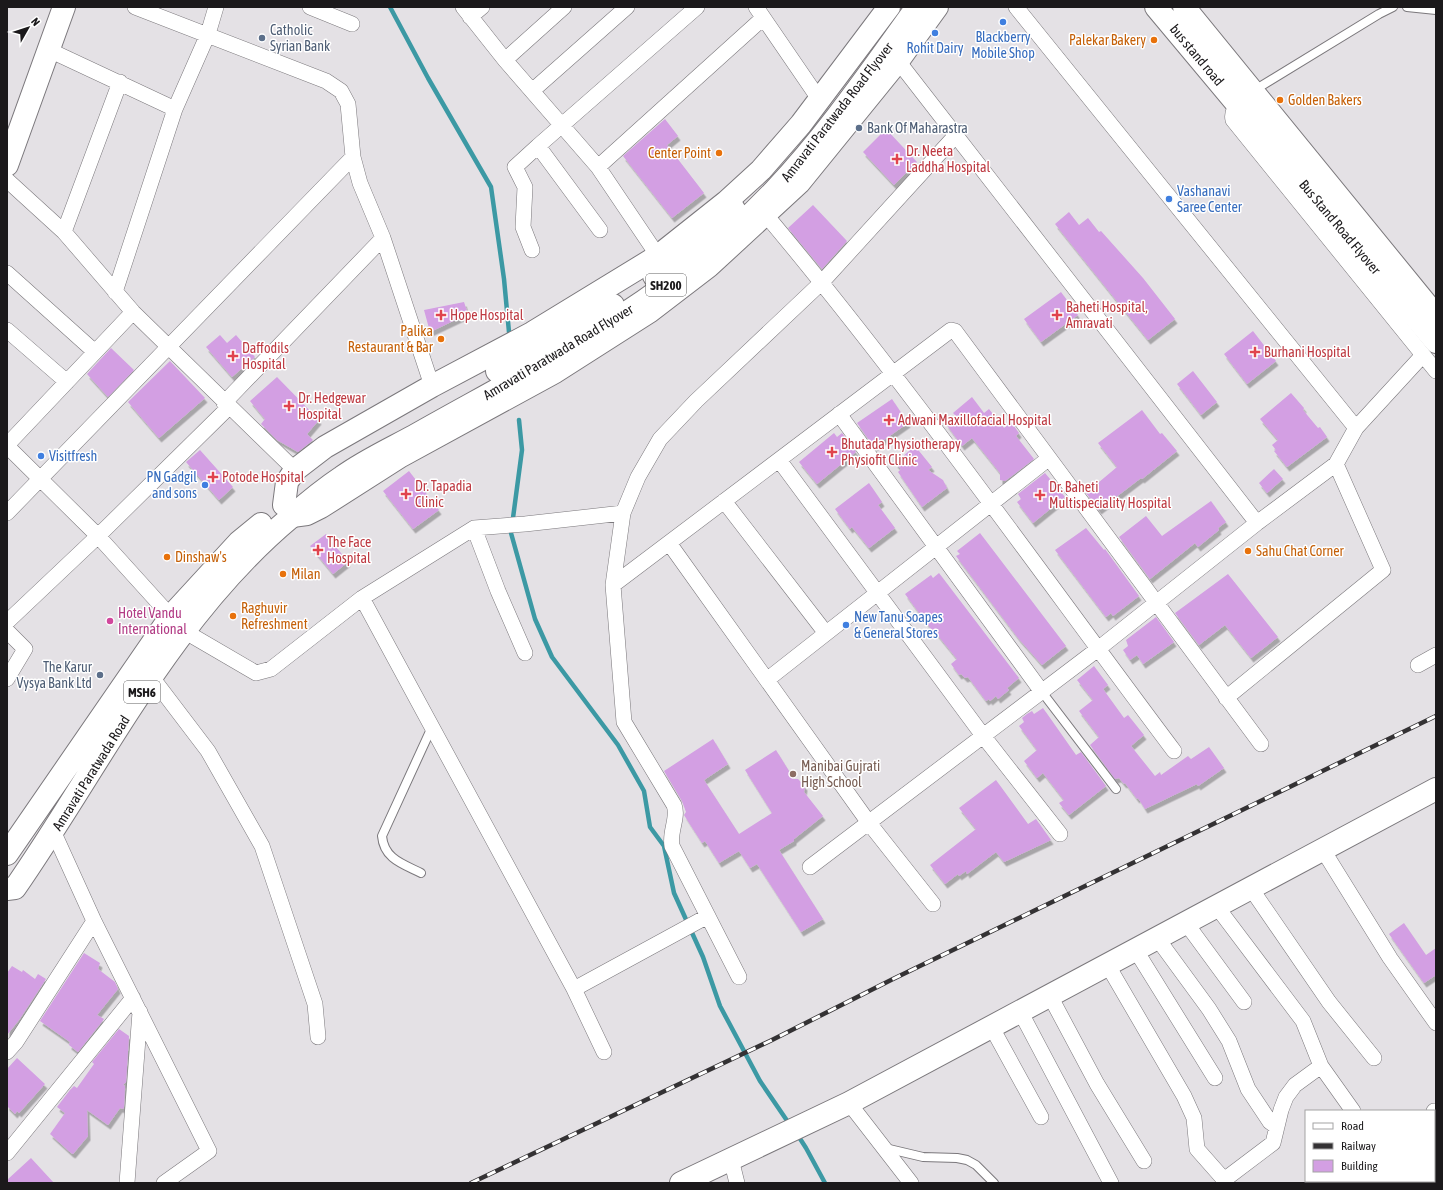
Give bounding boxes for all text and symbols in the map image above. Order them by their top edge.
north arrow [8,8,48,48]
text: N [29,15,42,28]
marker: Blackberry Mobile Shop [998,17,1008,27]
street label: bus stand road [1167,21,1227,89]
place label: Catholic Syrian Bank [270,22,330,54]
marker: Rohit Dairy [930,28,940,38]
place label: Blackberry Mobile Shop [971,29,1035,61]
place label: Palekar Bakery [1069,32,1146,48]
marker: Catholic Syrian Bank [257,33,267,43]
marker: Palekar Bakery [1149,35,1159,45]
street label: Amravati Paratwada Road Flyover [778,39,897,185]
place label: Rohit Dairy [906,40,964,56]
place label: Golden Bakers [1288,92,1362,108]
marker: Golden Bakers [1275,95,1285,105]
place label: Bank Of Maharastra [867,120,968,136]
marker: Bank Of Maharastra [854,123,864,133]
place label: Dr. Neeta Laddha Hospital [906,143,990,175]
place label: Center Point [648,145,711,161]
marker: Center Point [714,148,724,158]
marker: Dr. Neeta Laddha Hospital [891,153,903,165]
street label: Bus Stand Road Flyover [1296,177,1385,278]
place label: Vashanavi Saree Center [1177,183,1243,215]
marker: Vashanavi Saree Center [1164,194,1174,204]
road number: SH200 [646,274,686,296]
place label: Baheti Hospital, Amravati [1066,299,1148,331]
street label: Amravati Paratwada Road Flyover [480,300,637,403]
place label: Hope Hospital [450,307,524,323]
marker: Hope Hospital [435,309,447,321]
marker: Baheti Hospital, Amravati [1051,309,1063,321]
place label: Palika Restaurant & Bar [348,323,434,355]
marker: Palika Restaurant & Bar [436,334,446,344]
place label: Daffodils Hospital [242,340,289,372]
place label: Burhani Hospital [1264,344,1351,360]
marker: Burhani Hospital [1249,346,1261,358]
marker: Daffodils Hospital [227,350,239,362]
place label: Dr. Hedgewar Hospital [298,390,367,422]
marker: Dr. Hedgewar Hospital [283,400,295,412]
place label: Adwani Maxillofacial Hospital [898,412,1052,428]
marker: Adwani Maxillofacial Hospital [883,414,895,426]
place label: Bhutada Physiotherapy Physiofit Clinic [841,436,961,468]
marker: Bhutada Physiotherapy Physiofit Clinic [826,446,838,458]
place label: Visitfresh [49,448,97,464]
marker: Visitfresh [36,451,46,461]
place label: PN Gadgil and sons [146,469,197,501]
place label: Potode Hospital [222,469,305,485]
marker: Potode Hospital [207,471,219,483]
place label: Dr. Tapadia Clinic [415,478,472,510]
place label: Dr. Baheti Multispeciality Hospital [1049,479,1172,511]
marker: PN Gadgil and sons [200,480,210,490]
marker: Dr. Tapadia Clinic [400,488,412,500]
marker: Dr. Baheti Multispeciality Hospital [1034,489,1046,501]
place label: The Face Hospital [327,534,371,566]
place label: Sahu Chat Corner [1256,543,1345,559]
marker: The Face Hospital [312,544,324,556]
marker: Sahu Chat Corner [1243,546,1253,556]
place label: Dinshaw's [175,549,227,565]
marker: Dinshaw's [162,552,172,562]
place label: Milan [291,566,321,582]
marker: Milan [278,569,288,579]
place label: Raghuvir Refreshment [241,600,308,632]
place label: Hotel Vandu International [118,605,187,637]
place label: New Tanu Soapes & General Stores [854,609,943,641]
marker: Raghuvir Refreshment [228,611,238,621]
marker: Hotel Vandu International [105,616,115,626]
marker: New Tanu Soapes & General Stores [841,620,851,630]
place label: The Karur Vysya Bank Ltd [16,659,93,691]
marker: The Karur Vysya Bank Ltd [95,670,105,680]
road number: MSH6 [124,681,160,703]
street label: Amravati Paratwada Road [49,713,133,833]
place label: Manibai Gujrati High School [801,758,880,790]
marker: Manibai Gujrati High School [788,769,798,779]
legend [1305,1110,1435,1182]
text: Road [1341,1119,1364,1133]
text: Railway [1341,1139,1376,1153]
text: Building [1341,1159,1379,1173]

